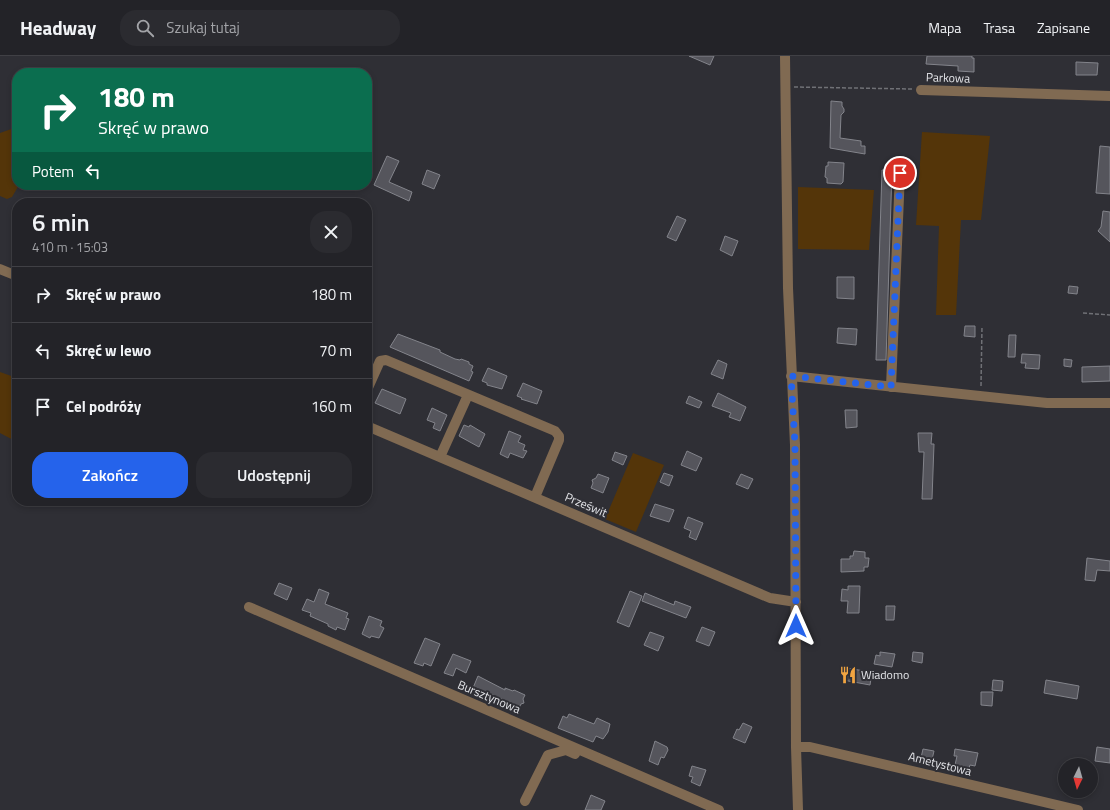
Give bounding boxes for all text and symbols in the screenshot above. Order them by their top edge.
search box [120,10,400,46]
text: Headway [20,13,96,42]
text: Szukaj tutaj [166,16,240,39]
icon: search [134,17,156,39]
text: Mapa [928,17,961,38]
text: Trasa [983,17,1015,38]
text: Zapisane [1037,17,1090,38]
street label: Parkowa [926,67,970,88]
text: 180 m [98,75,175,118]
icon: right [32,84,84,136]
text: Skręć w prawo [98,114,209,141]
pin [883,156,917,190]
text: Potem [32,160,74,183]
icon: left [82,160,104,182]
icon: arrive [889,162,911,184]
text: 6 min [32,204,90,240]
button: close [310,211,352,253]
text: 410 m · 15:03 [32,237,108,257]
text: Skręć w prawo [66,283,161,306]
text: 180 m [311,283,352,306]
icon: right [32,284,54,306]
text: Skręć w lewo [66,339,151,362]
text: 70 m [319,339,352,362]
icon: left [32,340,54,362]
text: Cel podróży [66,395,141,418]
text: 160 m [311,395,352,418]
icon: arrive [32,396,54,418]
button: Zakończ [32,452,188,498]
button: Udostępnij [196,452,352,498]
street label: Prześwit [562,487,611,522]
position arrow [775,605,817,647]
restaurant icon: Wiadomo [838,665,858,685]
place label: Wiadomo [861,665,909,684]
street label: Bursztynowa [455,675,524,718]
street label: Ametystowa [907,747,974,781]
north arrow [1058,758,1098,798]
map controls [1058,758,1098,798]

